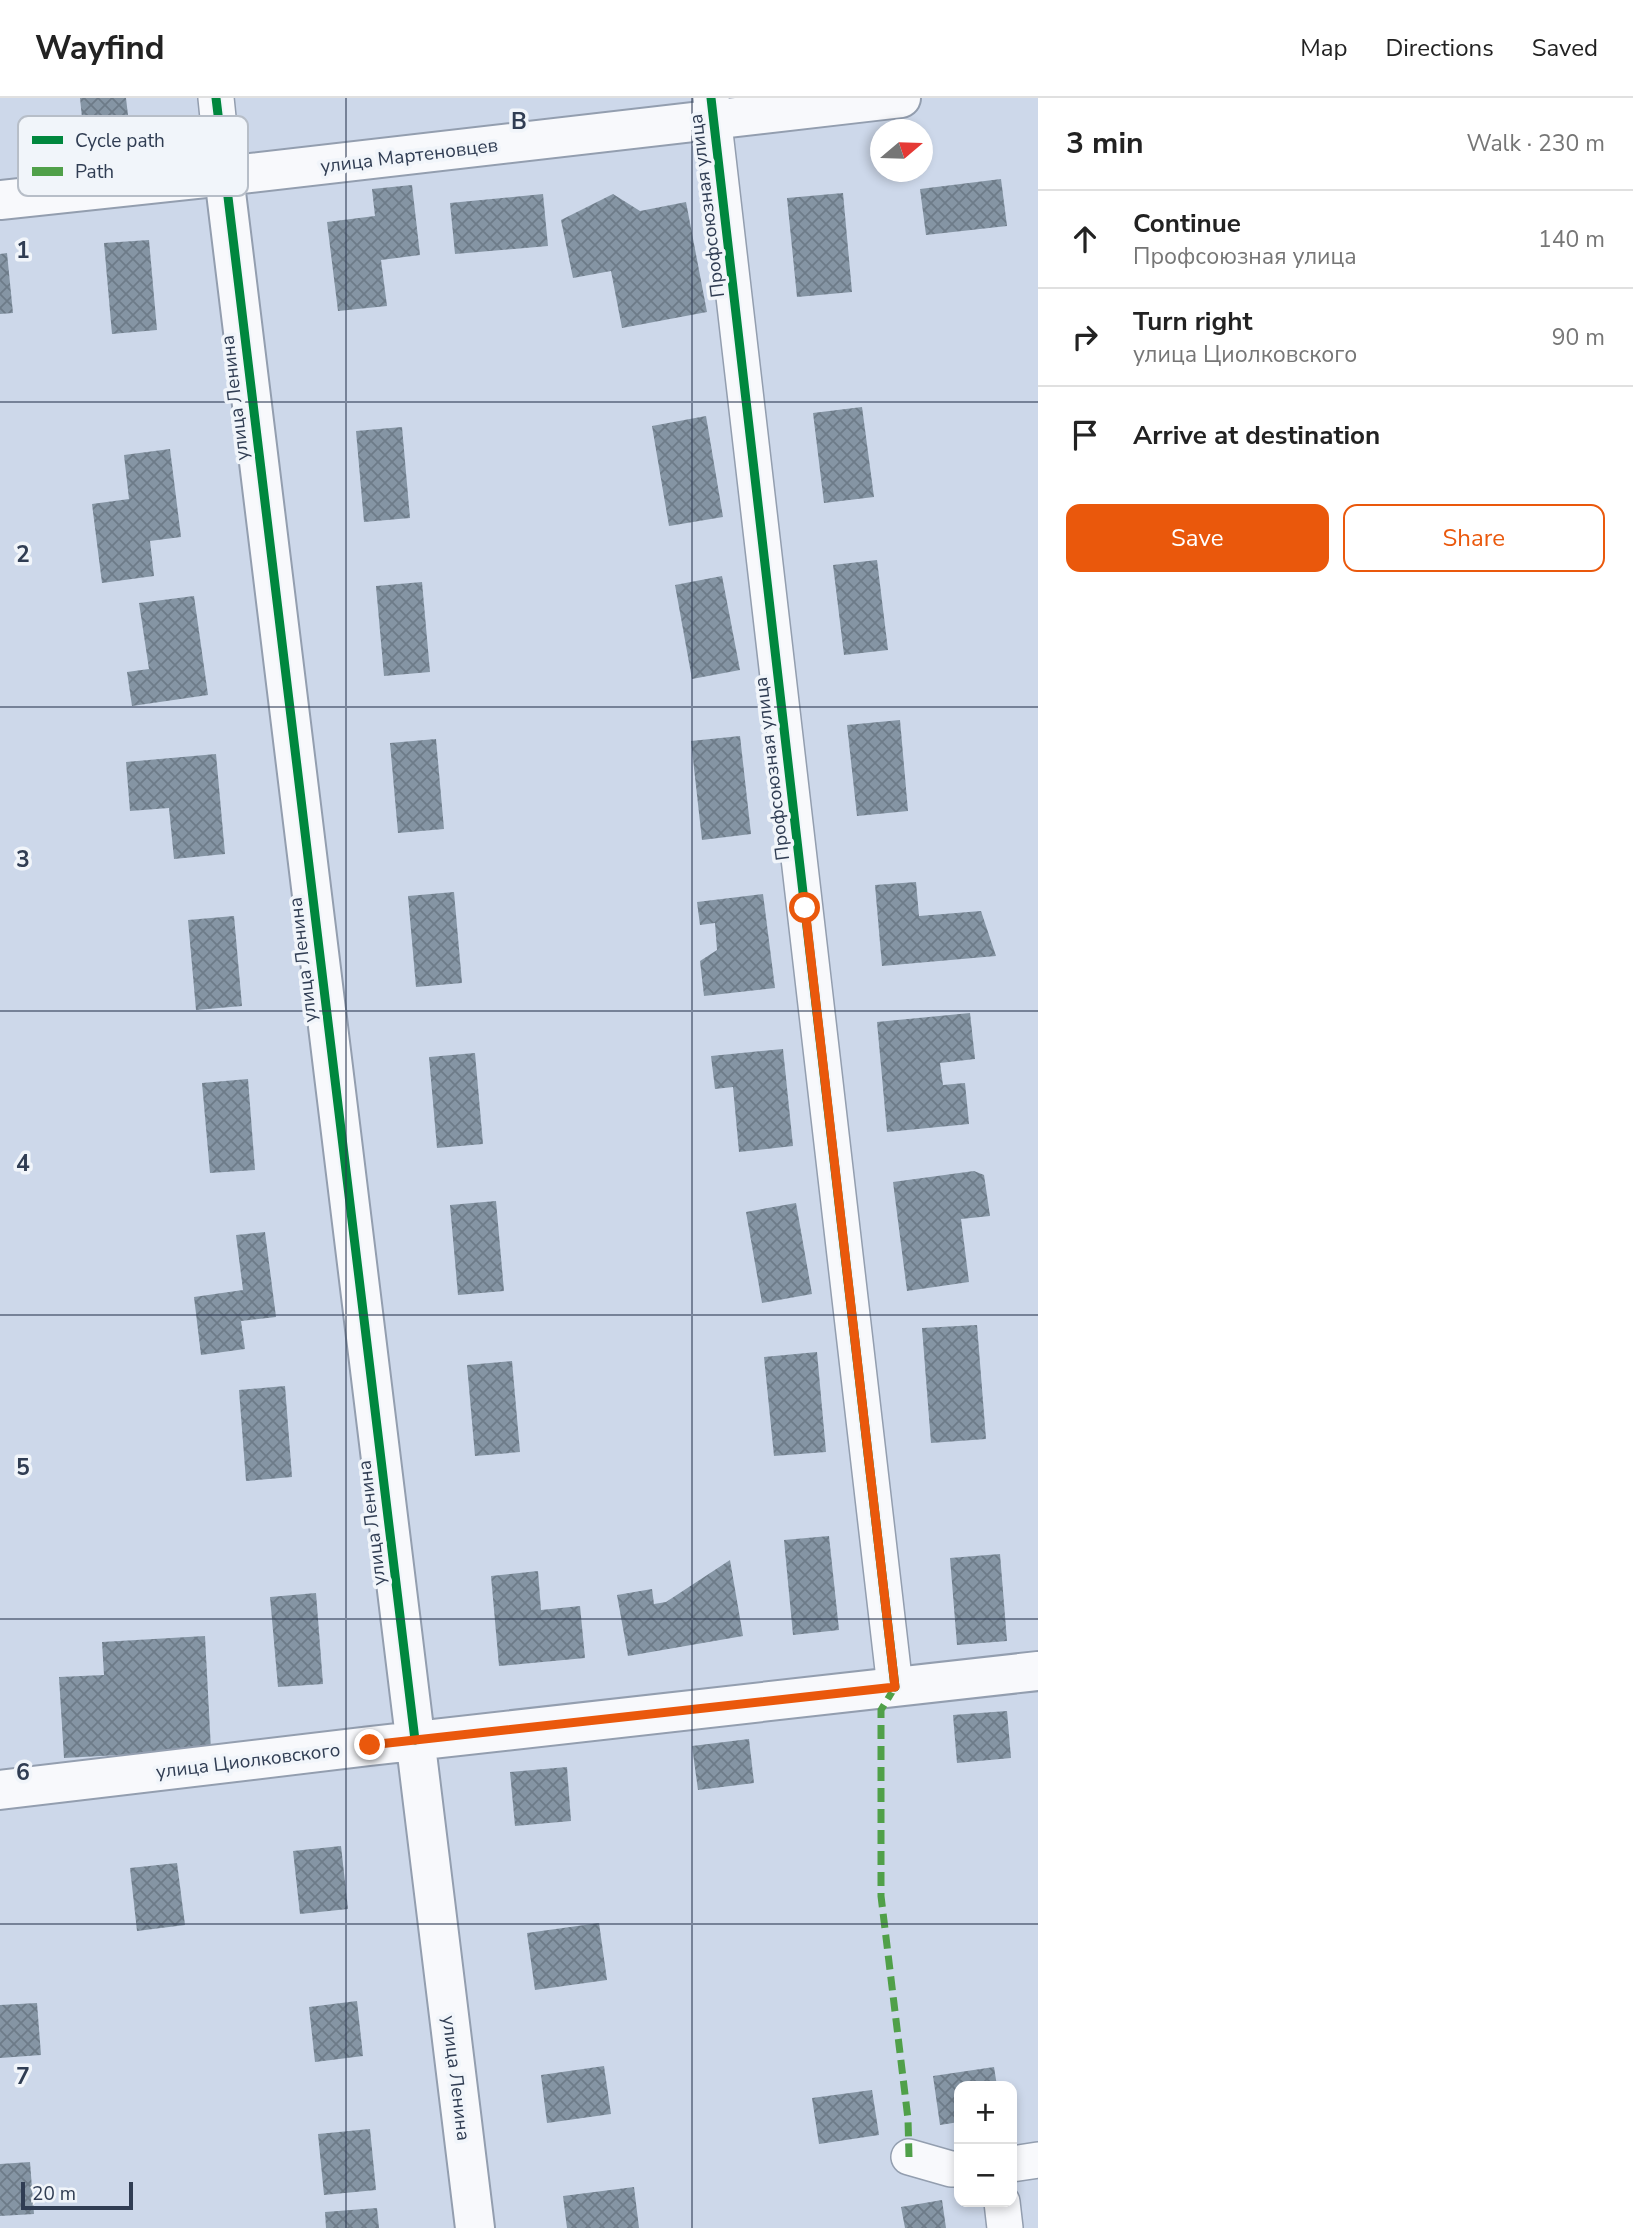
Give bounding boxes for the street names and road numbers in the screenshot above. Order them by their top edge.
street label: Профсоюзная улица [683,113,731,299]
street label: улица Мартеновцев [319,132,499,180]
street label: улица Ленина [214,334,256,462]
street label: Профсоюзная улица [748,676,796,862]
street label: улица Ленина [282,896,324,1024]
street label: улица Ленина [351,1459,393,1587]
street label: улица Циолковского [155,1737,342,1785]
street label: улица Ленина [435,2014,477,2142]

